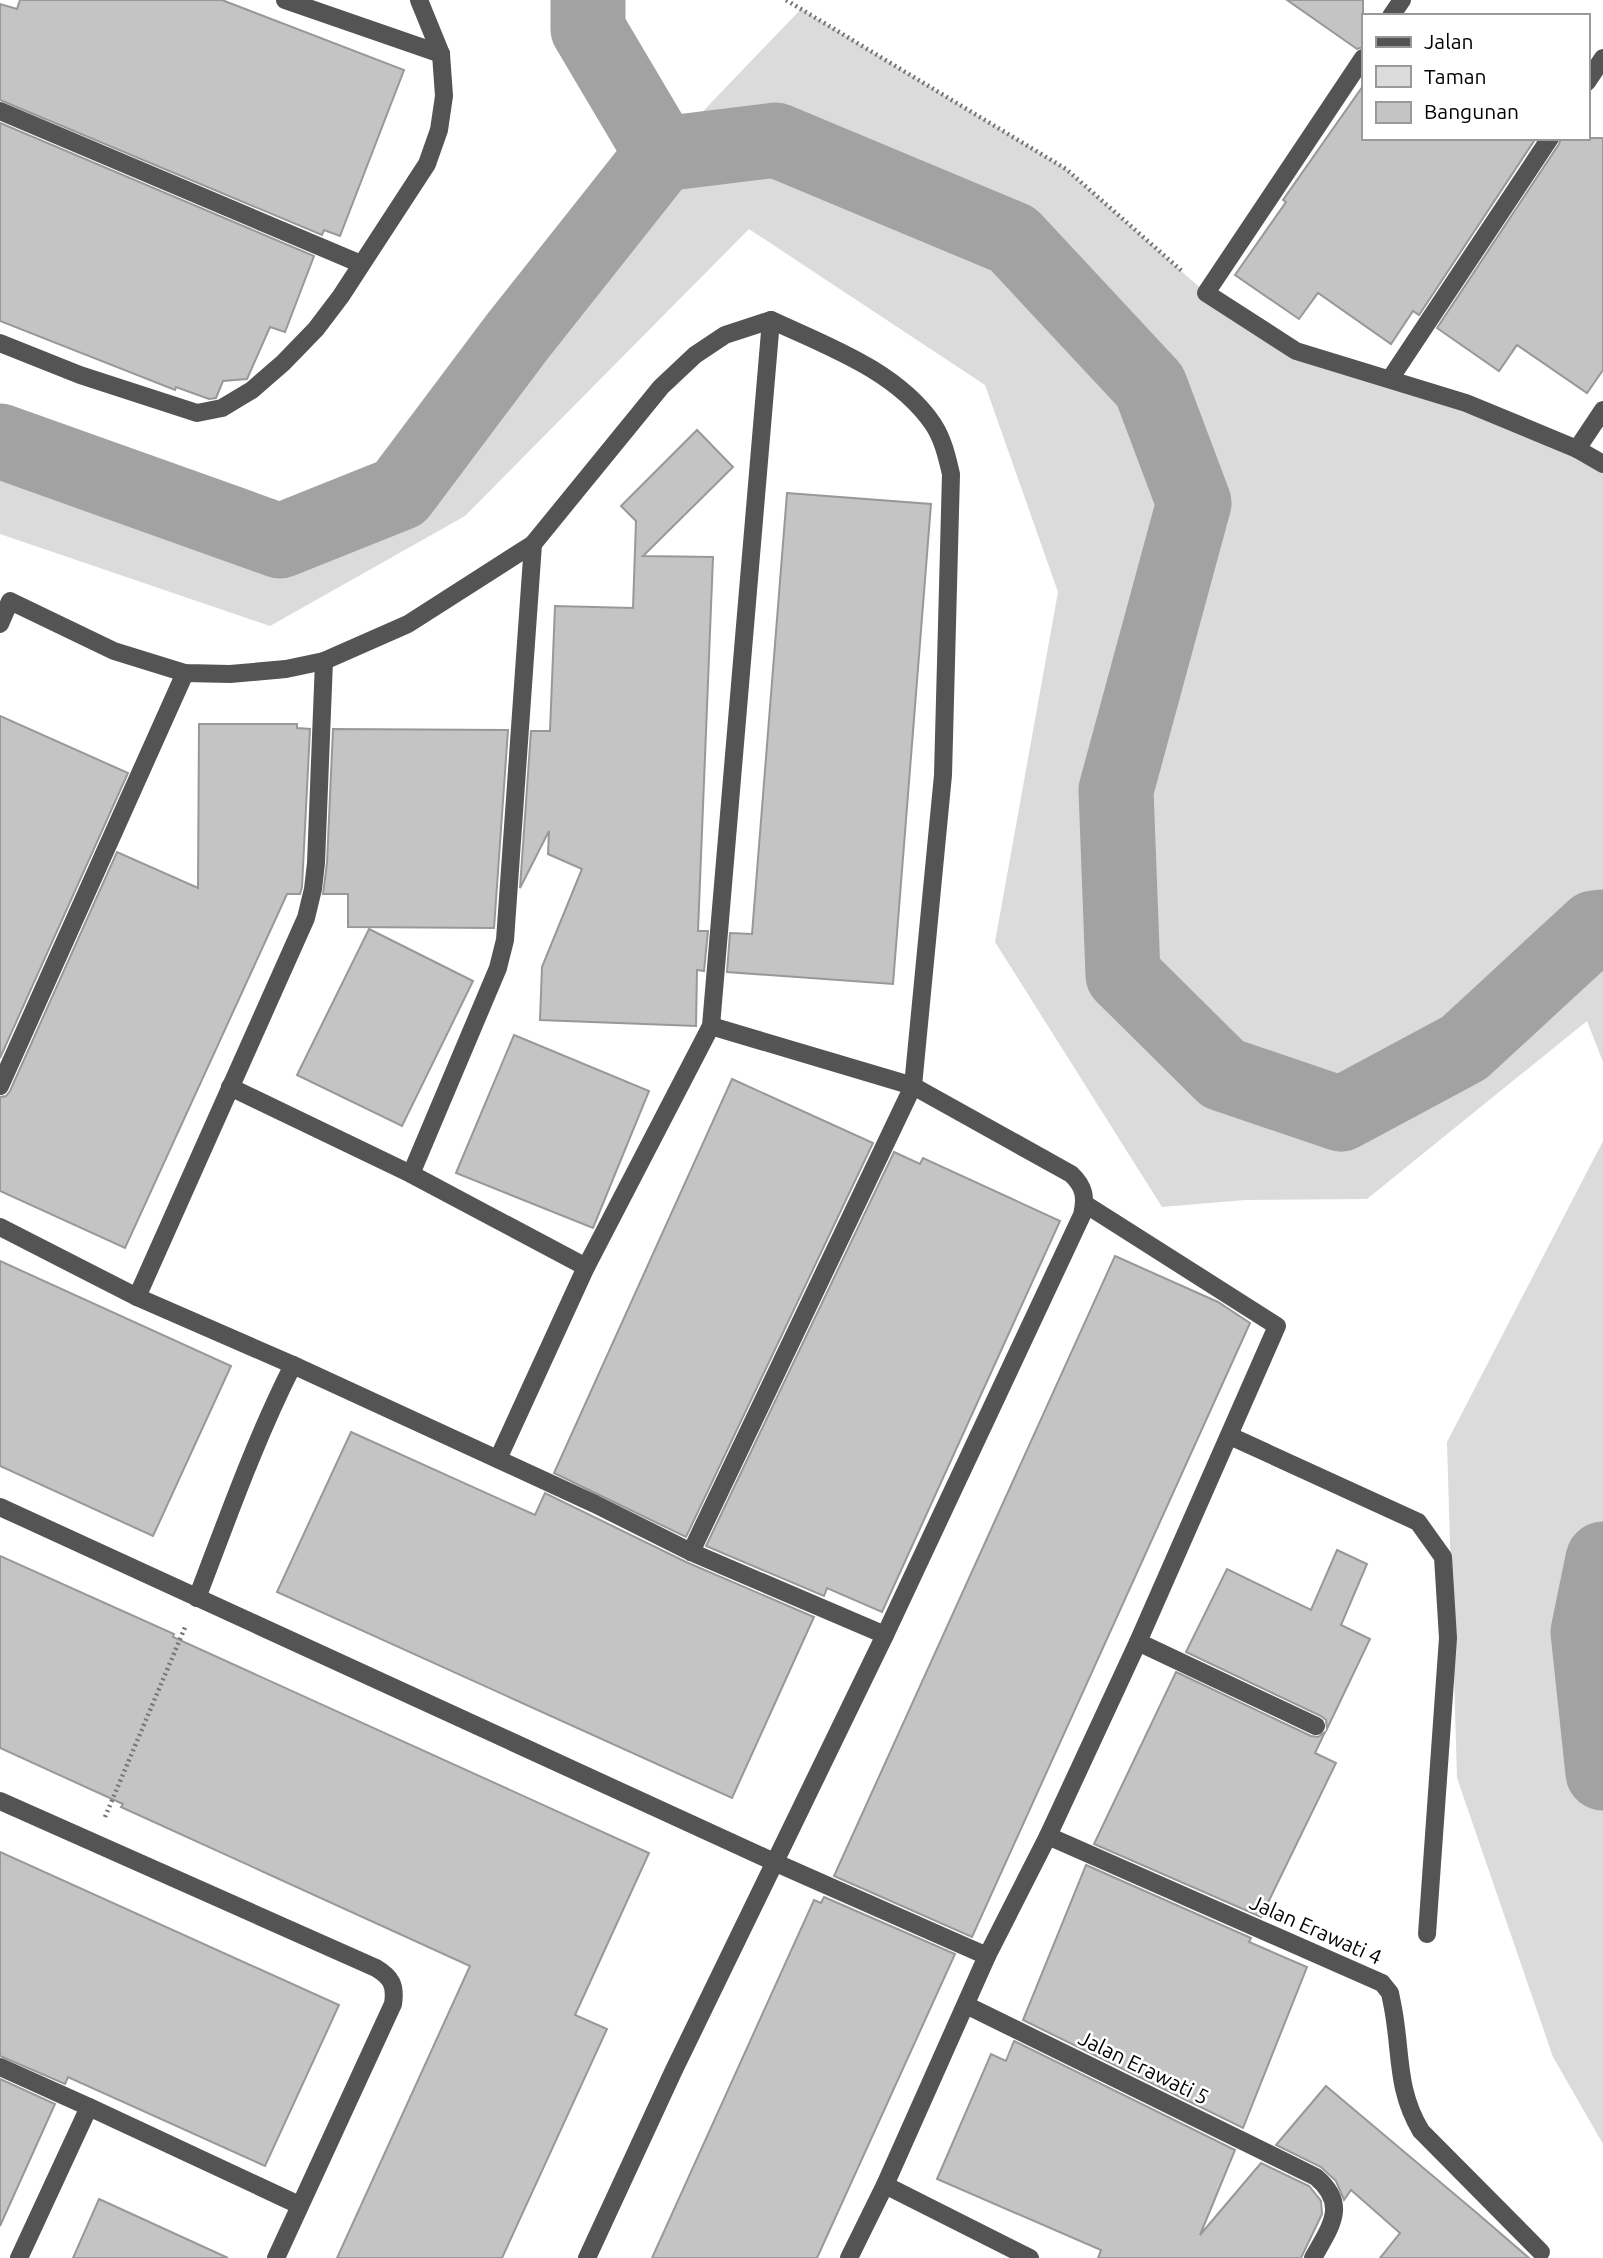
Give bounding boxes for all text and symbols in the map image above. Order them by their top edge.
legend [1362,14,1589,140]
text: Jalan [1424,29,1473,53]
text: Taman [1424,64,1487,88]
text: Bangunan [1424,99,1519,123]
street label: Jalan Erawati 4 [1246,1889,1386,1969]
street label: Jalan Erawati 5 [1075,2025,1213,2109]

